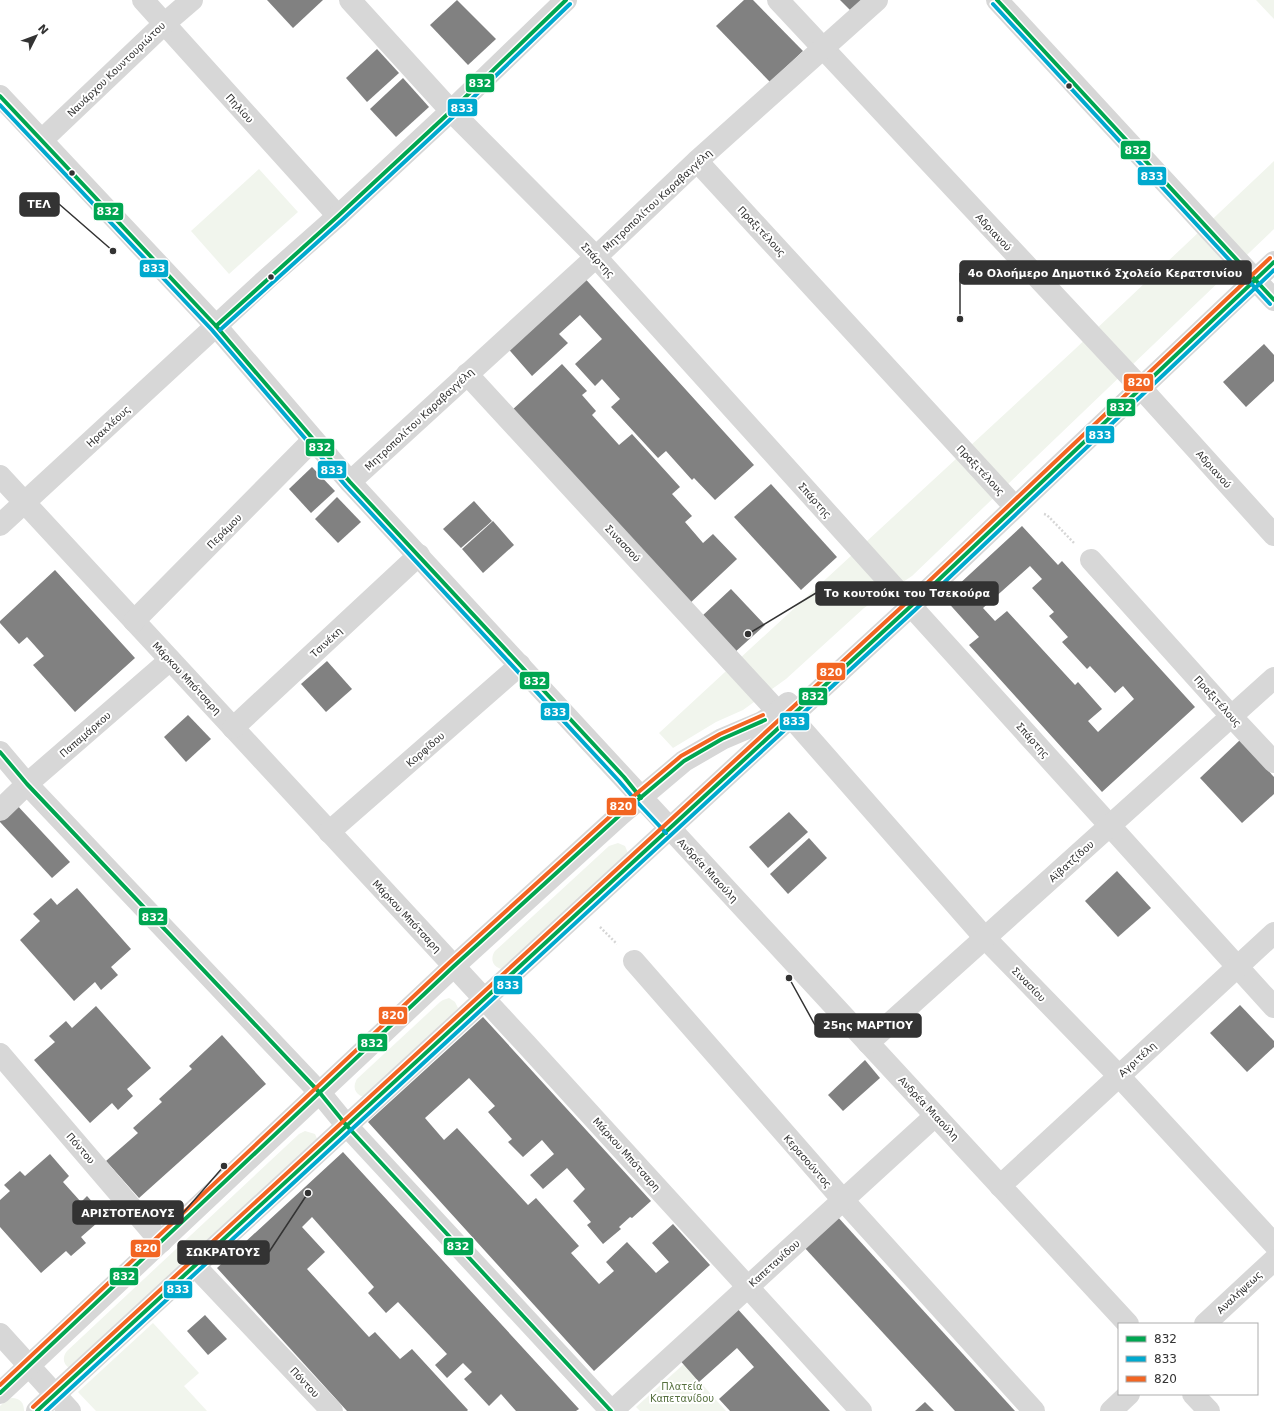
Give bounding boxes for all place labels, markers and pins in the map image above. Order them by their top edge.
unlabelled marker [1064,81,1074,91]
unlabelled marker [67,168,77,178]
callout: ΤΕΛ [20,193,59,216]
callout: 4o Ολοήμερο Δημοτικό Σχολείο Κερατσινίου [960,261,1251,284]
unlabelled marker [266,272,276,282]
callout: Το κουτούκι του Τσεκούρα [816,582,998,605]
callout: 25ης ΜΑΡΤΙΟΥ [815,1014,921,1037]
callout: ΑΡΙΣΤΟΤΕΛΟΥΣ [73,1201,183,1224]
callout: ΣΩΚΡΑΤΟΥΣ [178,1241,269,1264]

